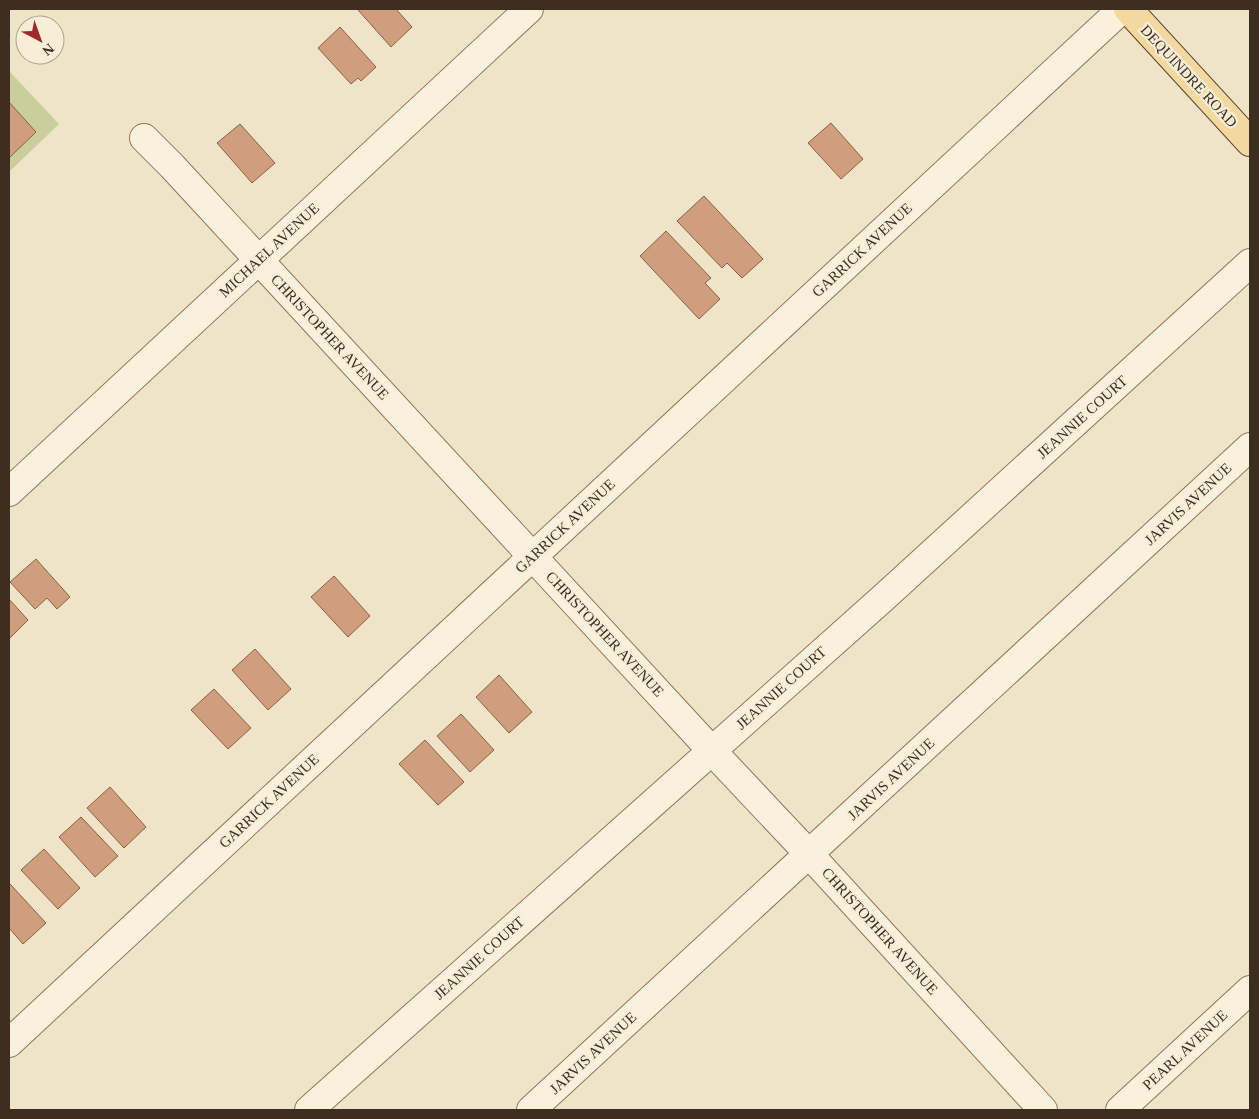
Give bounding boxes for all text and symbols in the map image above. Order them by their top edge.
north arrow [15,15,65,65]
street label: DEQUINDRE ROAD [1138,22,1241,130]
text: N [39,40,57,58]
street label: MICHAEL AVENUE [216,200,322,300]
street label: GARRICK AVENUE [809,200,915,300]
street label: CHRISTOPHER AVENUE [268,271,392,403]
street label: JEANNIE COURT [1034,372,1130,462]
street label: JARVIS AVENUE [1141,460,1235,548]
street label: GARRICK AVENUE [512,476,618,576]
street label: CHRISTOPHER AVENUE [543,568,667,700]
street label: JEANNIE COURT [733,643,829,733]
street label: JARVIS AVENUE [844,735,938,823]
street label: GARRICK AVENUE [216,751,322,851]
street label: CHRISTOPHER AVENUE [819,864,941,998]
street label: JEANNIE COURT [431,913,527,1003]
street label: PEARL AVENUE [1139,1007,1231,1093]
street label: JARVIS AVENUE [546,1009,640,1097]

